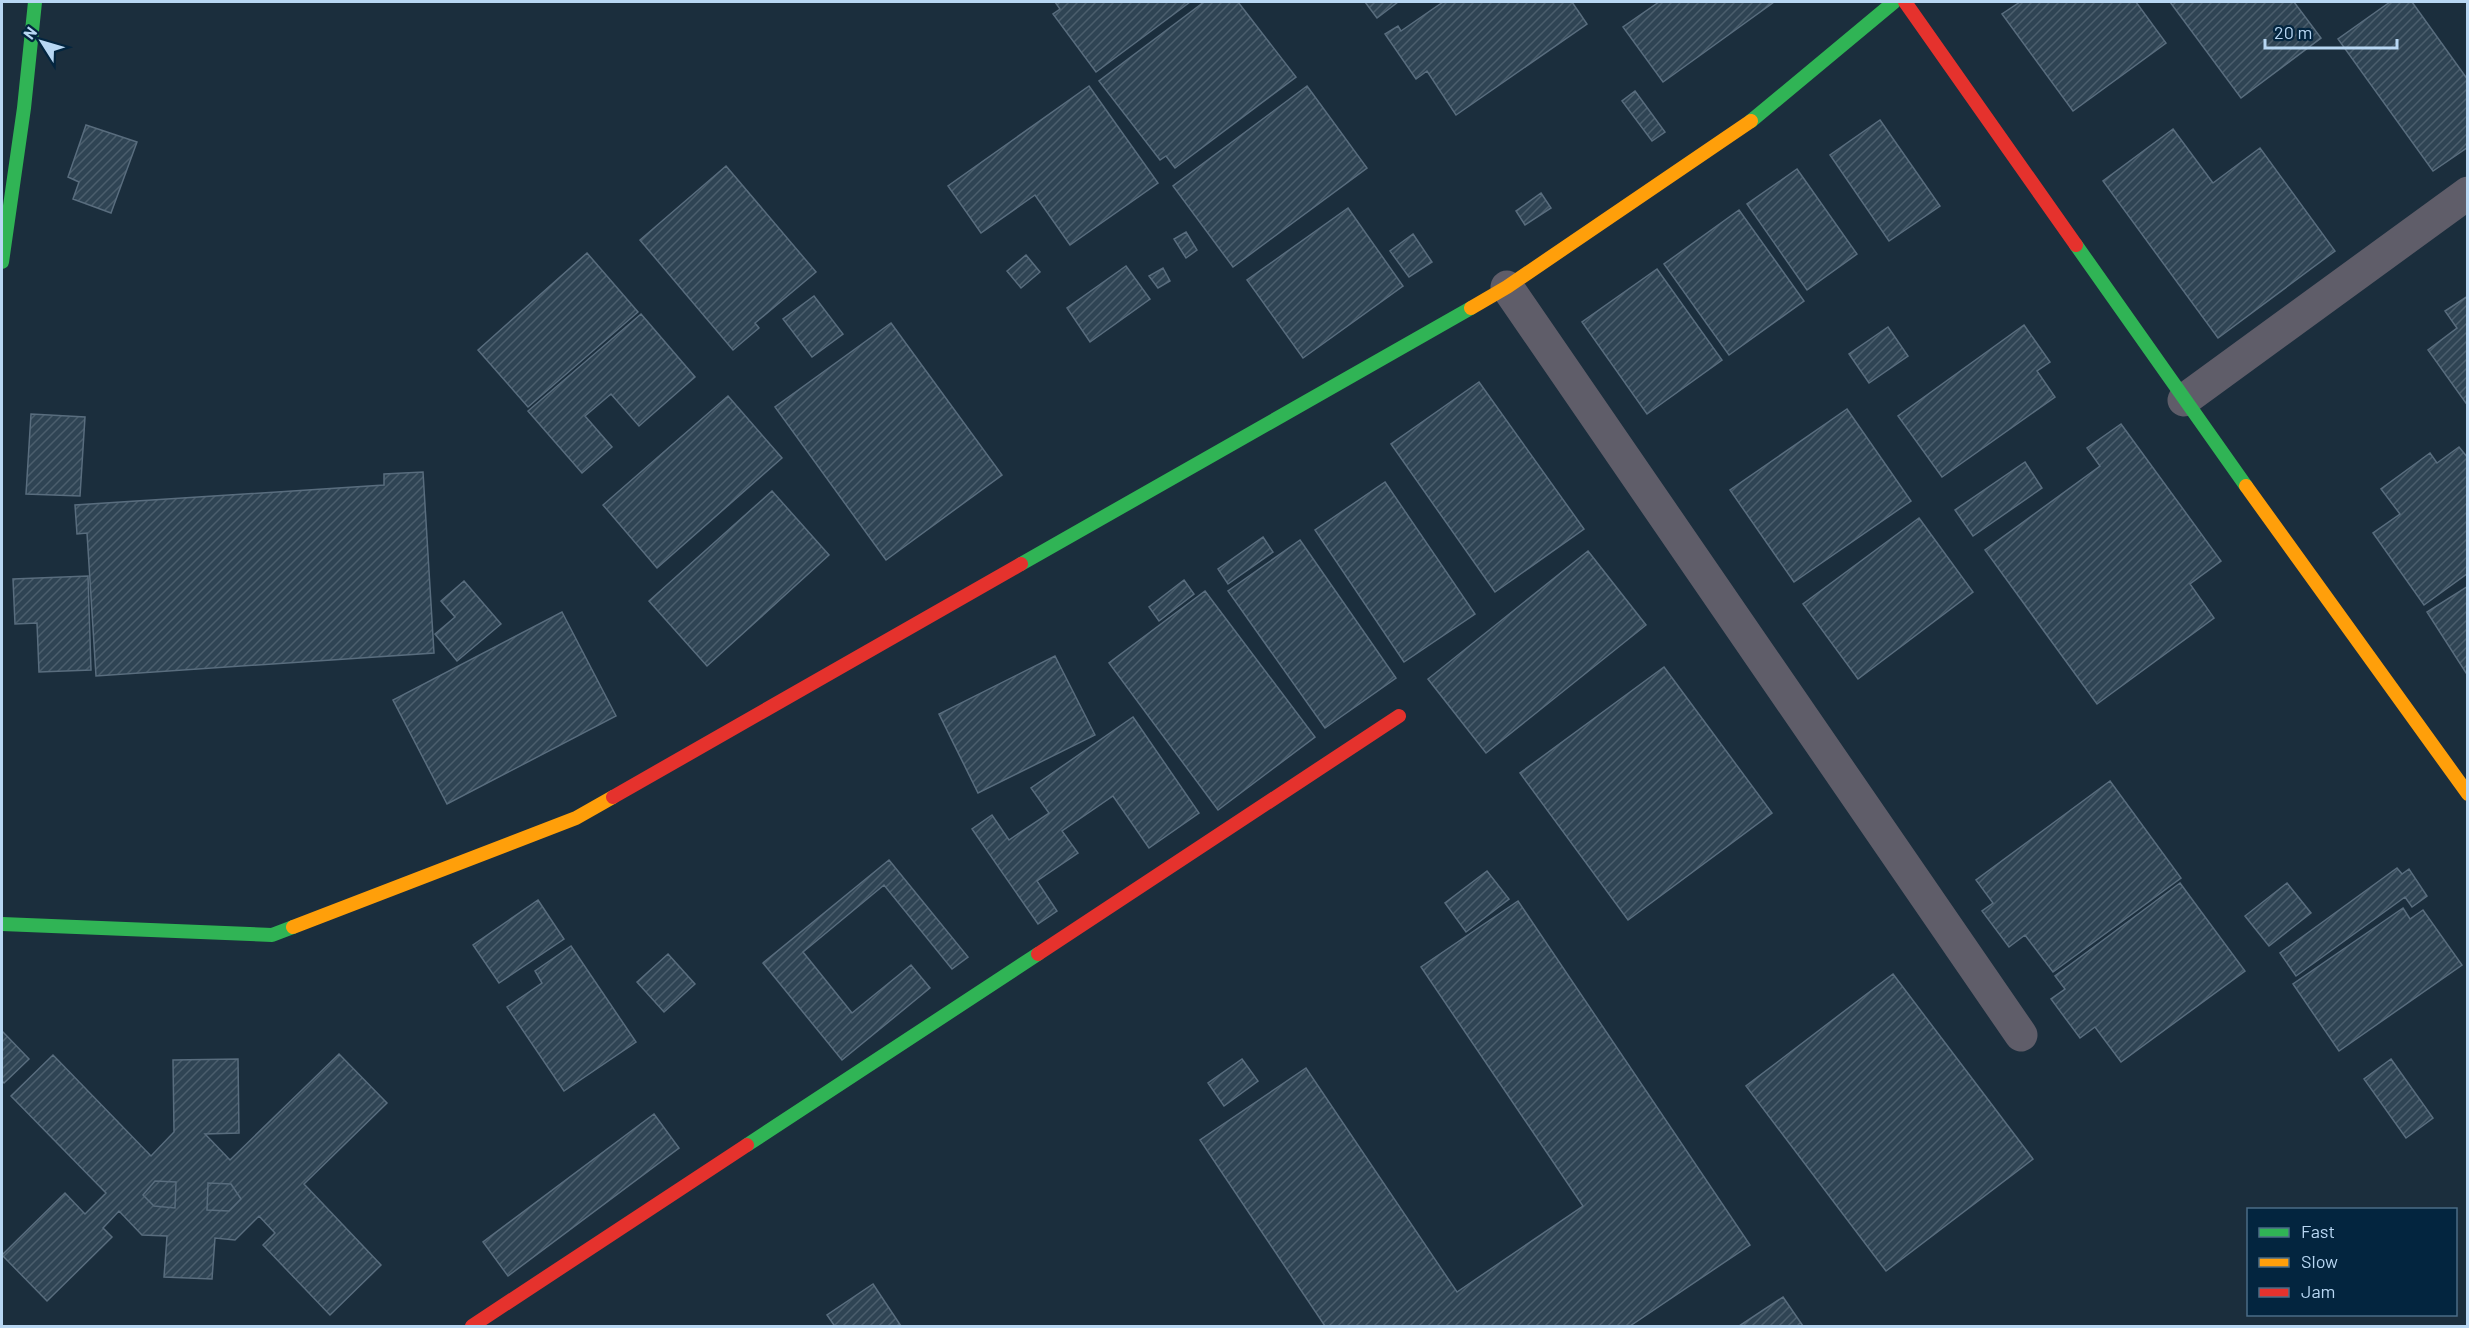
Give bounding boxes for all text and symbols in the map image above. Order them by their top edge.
north arrow [12,12,72,72]
scale bar [2265,12,2397,50]
text: 20 m [2274,21,2312,43]
text: N [19,23,40,43]
legend [2247,1208,2457,1316]
text: Fast [2301,1220,2335,1242]
text: Slow [2301,1250,2338,1272]
text: Jam [2301,1280,2335,1302]

